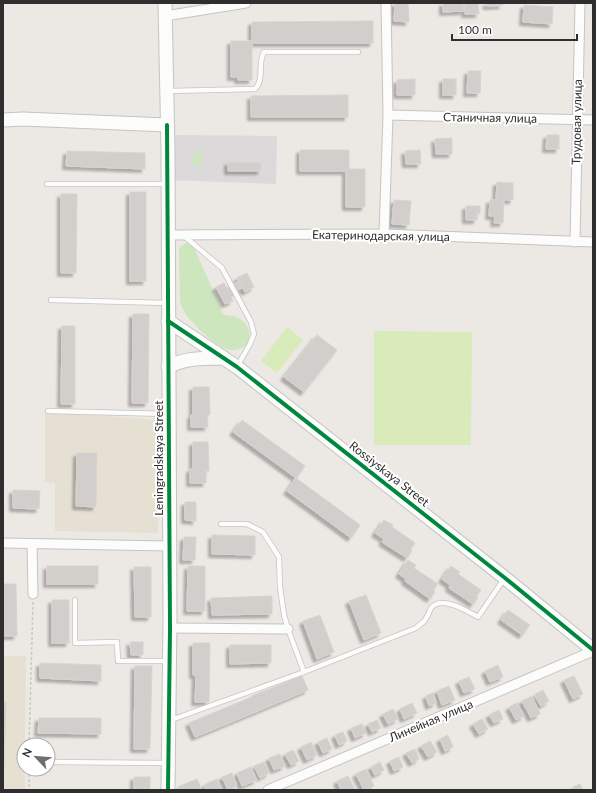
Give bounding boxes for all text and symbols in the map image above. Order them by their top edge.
scale bar [452,16,577,42]
text: 100 m [458,22,492,37]
street label: Трудовая улица [568,79,585,165]
street label: Станичная улица [443,109,537,126]
street label: Екатеринодарская улица [312,227,450,244]
street label: Leningradskaya Street [151,400,166,516]
street label: Rossiyskaya Street [346,438,433,510]
street label: Линейная улица [386,696,475,745]
north arrow [16,737,56,777]
text: N [19,746,34,759]

